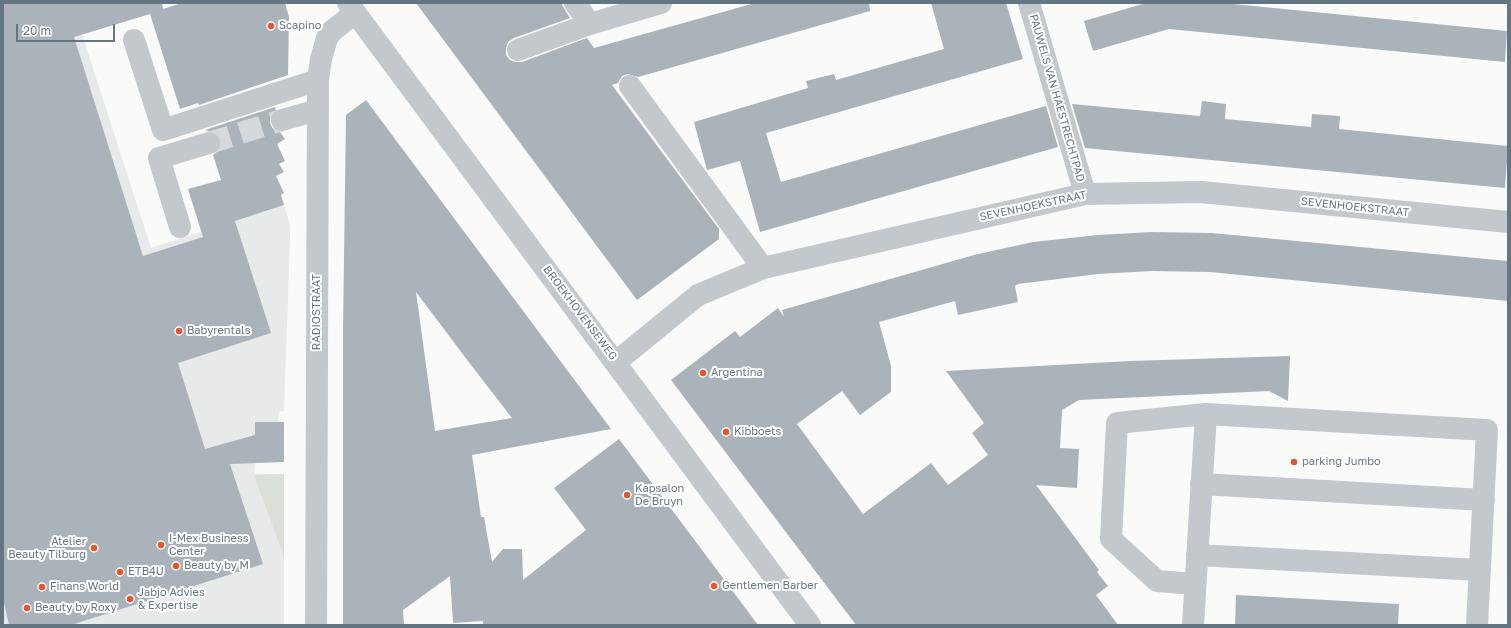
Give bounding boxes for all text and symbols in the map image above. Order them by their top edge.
street label: PAUWELS VAN HAESTRECHTPAD [1027,13,1087,183]
scale bar [18,16,117,42]
place label: Scapino [279,19,321,33]
marker: Scapino [266,21,276,31]
text: 20 m [23,23,51,38]
street label: SEVENHOEKSTRAAT [978,188,1088,224]
street label: SEVENHOEKSTRAAT [1300,195,1410,219]
street label: BROEKHOVENSEWEG [540,263,620,363]
street label: RADIOSTRAAT [310,274,324,350]
place label: Babyrentals [187,324,250,338]
marker: Babyrentals [174,326,184,336]
place label: Argentina [711,366,763,380]
marker: Argentina [698,368,708,378]
place label: Kibboets [734,425,781,439]
marker: Kibboets [721,427,731,437]
place label: parking Jumbo [1302,455,1381,469]
marker: parking Jumbo [1289,457,1299,467]
place label: Kapsalon De Bruyn [635,482,684,508]
marker: Kapsalon De Bruyn [622,490,632,500]
place label: I-Mex Business Center [169,532,249,558]
place label: Atelier Beauty Tilburg [8,535,86,561]
marker: I-Mex Business Center [156,540,166,550]
marker: Atelier Beauty Tilburg [89,543,99,553]
place label: Beauty by M [184,559,249,573]
marker: Beauty by M [171,561,181,571]
place label: ETB4U [128,565,164,579]
marker: ETB4U [115,567,125,577]
place label: Gentlemen Barber [722,579,818,593]
place label: Finans World [50,580,119,594]
marker: Gentlemen Barber [709,581,719,591]
marker: Finans World [37,582,47,592]
place label: Jabjo Advies & Expertise [138,586,205,612]
marker: Jabjo Advies & Expertise [125,594,135,604]
place label: Beauty by Roxy [35,601,117,615]
marker: Beauty by Roxy [22,603,32,613]

